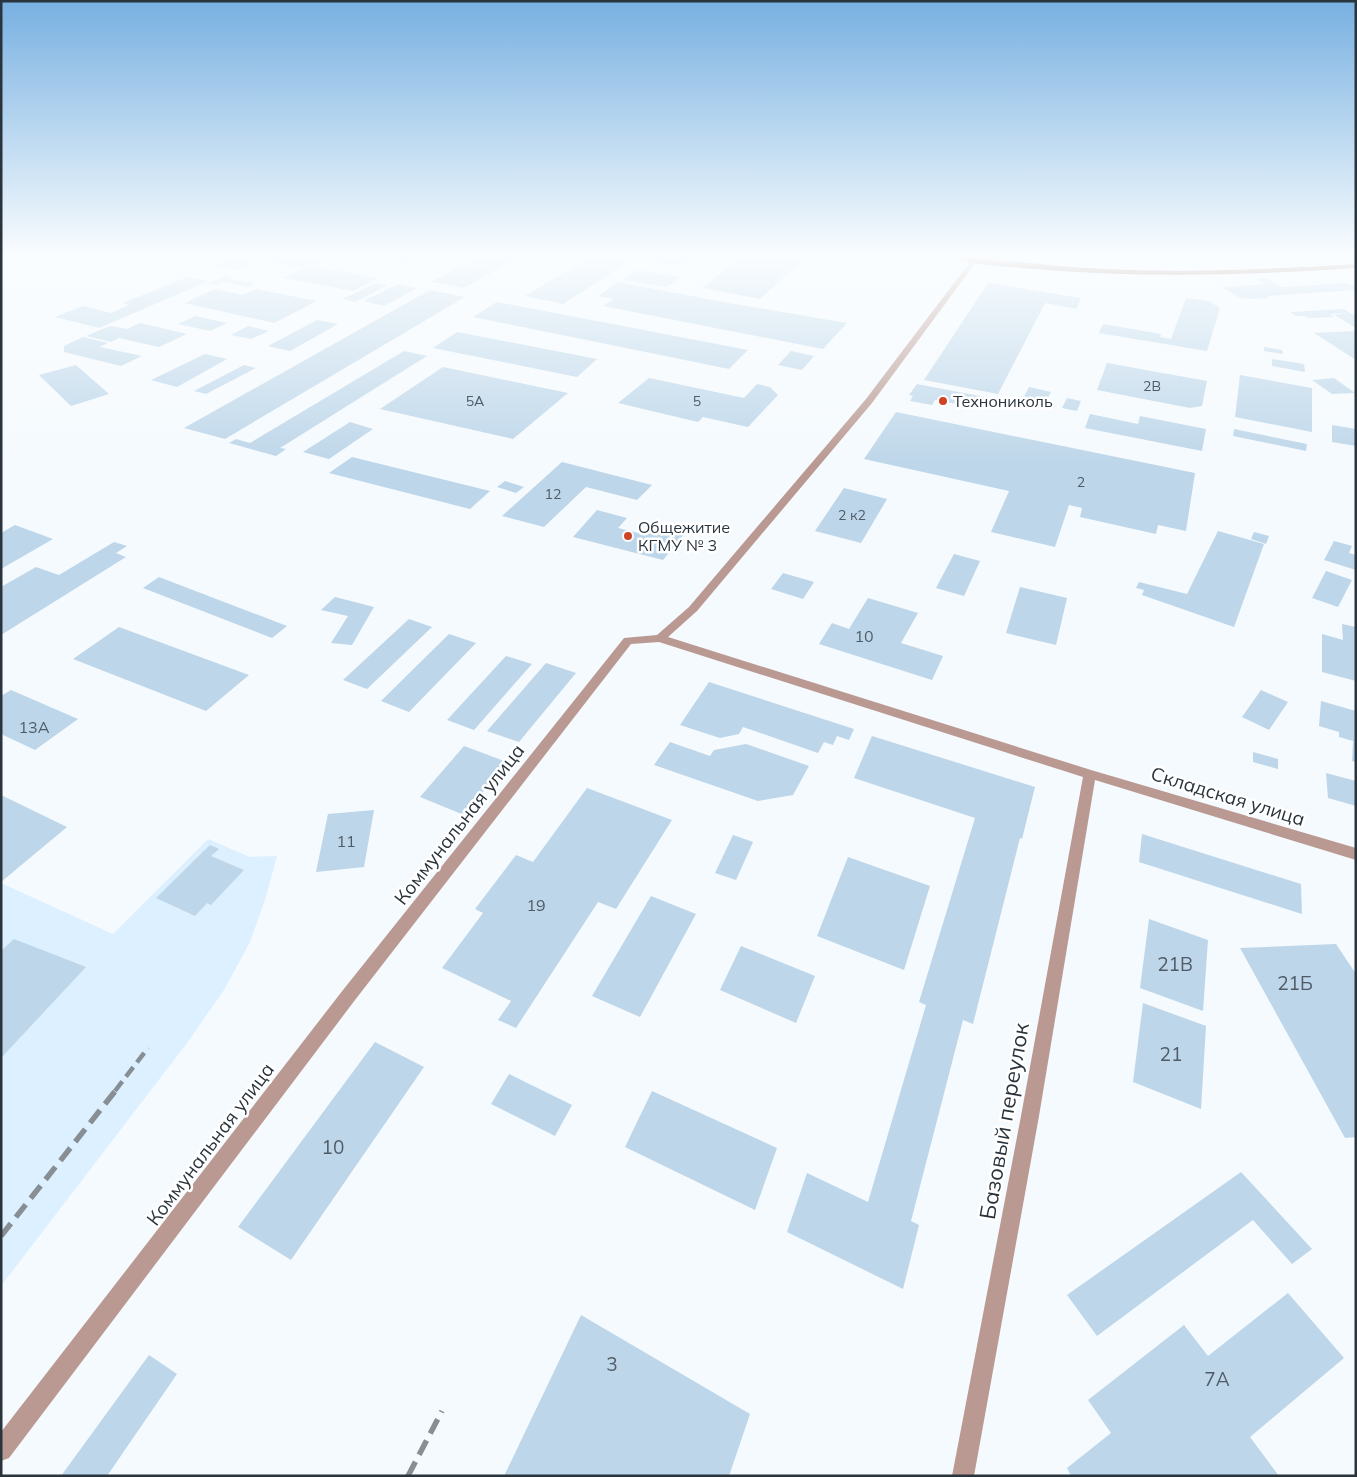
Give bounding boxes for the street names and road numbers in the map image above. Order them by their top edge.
street label: Коммунальная улица [389,739,529,909]
street label: Складская улица [1148,761,1308,831]
street label: Базовый переулок [973,1020,1035,1222]
street label: Коммунальная улица [141,1058,279,1230]

